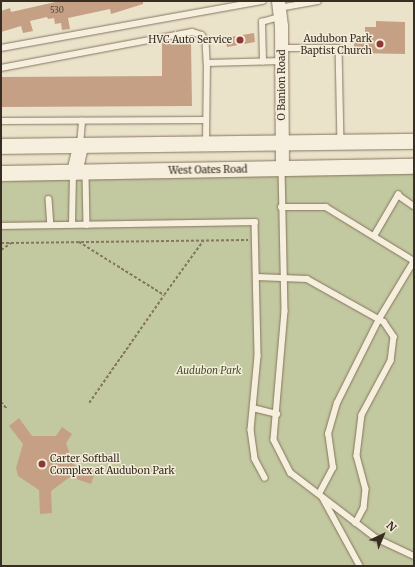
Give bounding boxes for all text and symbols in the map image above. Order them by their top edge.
house number: 530 [50,6,64,16]
place label: Audubon Park Baptist Church [300,32,372,56]
place label: HVC Auto Service [148,34,232,46]
marker: HVC Auto Service [235,35,245,45]
marker: Audubon Park Baptist Church [375,39,385,49]
street label: O Banion Road [276,50,288,120]
street label: West Oates Road [168,163,248,177]
park label: Audubon Park [177,365,241,377]
place label: Carter Softball Complex at Audubon Park [50,452,175,476]
marker: Carter Softball Complex at Audubon Park [37,459,47,469]
north arrow [363,515,403,555]
text: N [383,518,399,534]

